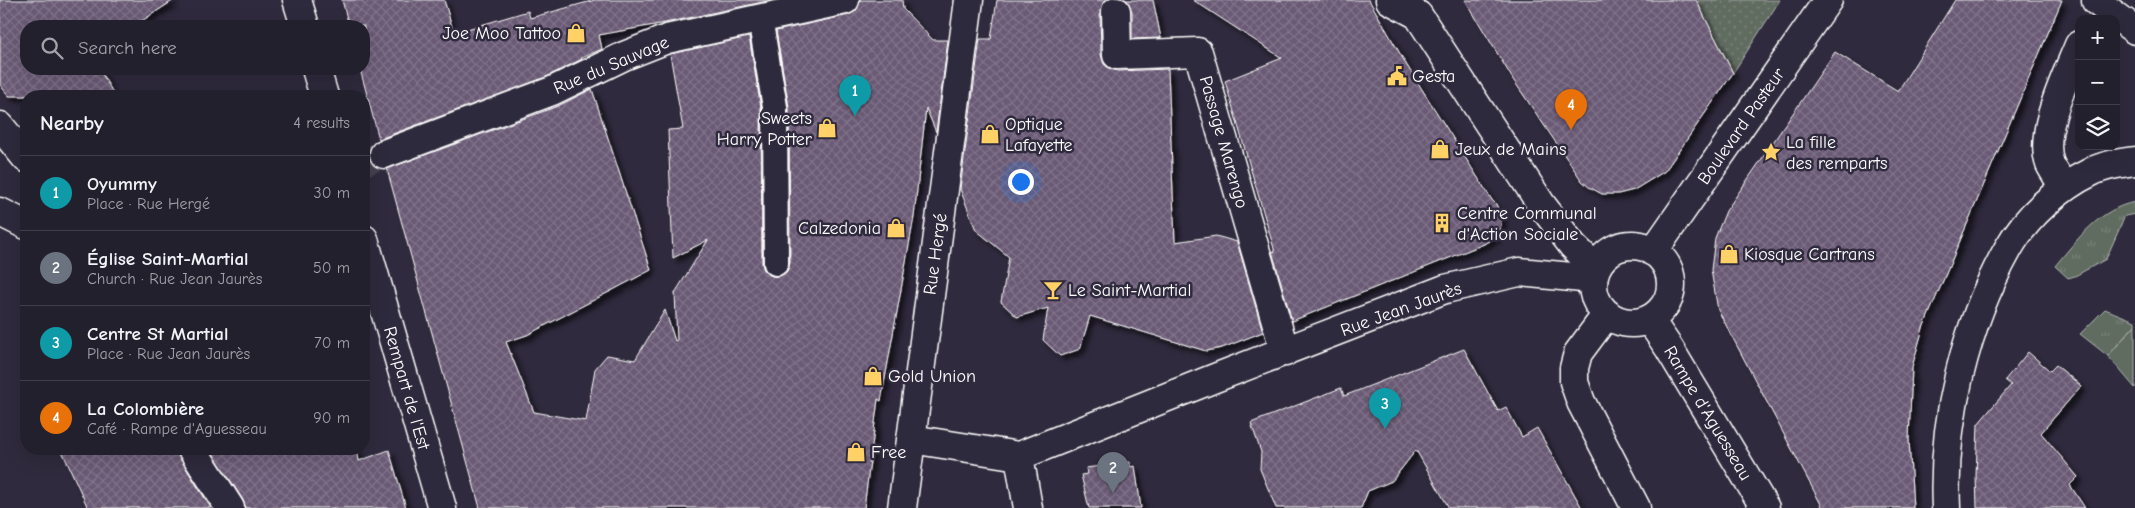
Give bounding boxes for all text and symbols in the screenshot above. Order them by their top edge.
map controls [2075,15,2120,150]
button: + [2075,15,2120,60]
search box [20,20,370,75]
shop icon: Joe Moo Tattoo [565,22,587,44]
place label: Joe Moo Tattoo [442,23,561,44]
street label: Rue du Sauvage [550,32,672,99]
icon: search [38,34,66,62]
text: Search here [78,37,177,59]
button: − [2075,60,2120,105]
street label: Boulevard Pasteur [1693,63,1790,189]
public building icon: Gesta [1386,65,1408,87]
place label: Gesta [1412,66,1455,87]
street label: Passage Marengo [1195,74,1252,211]
pin: 1 [839,75,871,116]
pin: 4 [1555,89,1587,130]
button: layers [2075,105,2120,150]
place label: Sweets Harry Potter [717,108,813,150]
text: Nearby [40,111,104,135]
text: 4 results [293,114,350,132]
place label: Optique Lafayette [1005,114,1073,156]
shop icon: Sweets Harry Potter [816,117,838,139]
shop icon: Optique Lafayette [979,123,1001,145]
place label: La fille des remparts [1786,132,1887,174]
shop icon: Jeux de Mains [1429,138,1451,160]
place label: Jeux de Mains [1455,139,1566,160]
place icon: La fille des remparts [1760,141,1782,163]
your location [1008,169,1034,195]
text: Oyummy [87,173,157,195]
text: 1 [53,184,59,202]
text: 30 m [314,184,350,202]
text: Place · Rue Hergé [87,195,210,213]
place label: Centre Communal d'Action Sociale [1457,203,1597,245]
street label: Rue Hergé [919,212,952,296]
building icon: Centre Communal d'Action Sociale [1431,212,1453,234]
shop icon: Calzedonia [885,217,907,239]
place label: Calzedonia [798,218,881,239]
shop icon: Kiosque Cartrans [1718,243,1740,265]
place label: Kiosque Cartrans [1744,244,1875,265]
text: Église Saint-Martial [87,248,249,270]
text: 2 [52,259,60,277]
text: 50 m [313,259,350,277]
text: Church · Rue Jean Jaurès [87,270,262,288]
street label: Rue Jean Jaurès [1338,278,1465,341]
bar icon: Le Saint-Martial [1042,279,1064,301]
place label: Le Saint-Martial [1068,280,1191,301]
text: Centre St Martial [87,323,228,345]
street label: Rempart de l'Est [379,324,434,453]
text: 3 [52,334,60,352]
text: 70 m [314,334,350,352]
street label: Rampe d'Aguesseau [1659,342,1756,484]
text: Place · Rue Jean Jaurès [87,345,250,363]
shop icon: Gold Union [862,365,884,387]
place label: Gold Union [888,366,976,387]
pin: 3 [1369,388,1401,429]
text: La Colombière [87,398,204,420]
text: 4 [52,409,60,427]
text: 90 m [313,409,350,427]
text: Café · Rampe d'Aguesseau [87,420,267,438]
shop icon: Free [845,441,867,463]
place label: Free [871,442,906,463]
pin: 2 [1097,452,1129,493]

